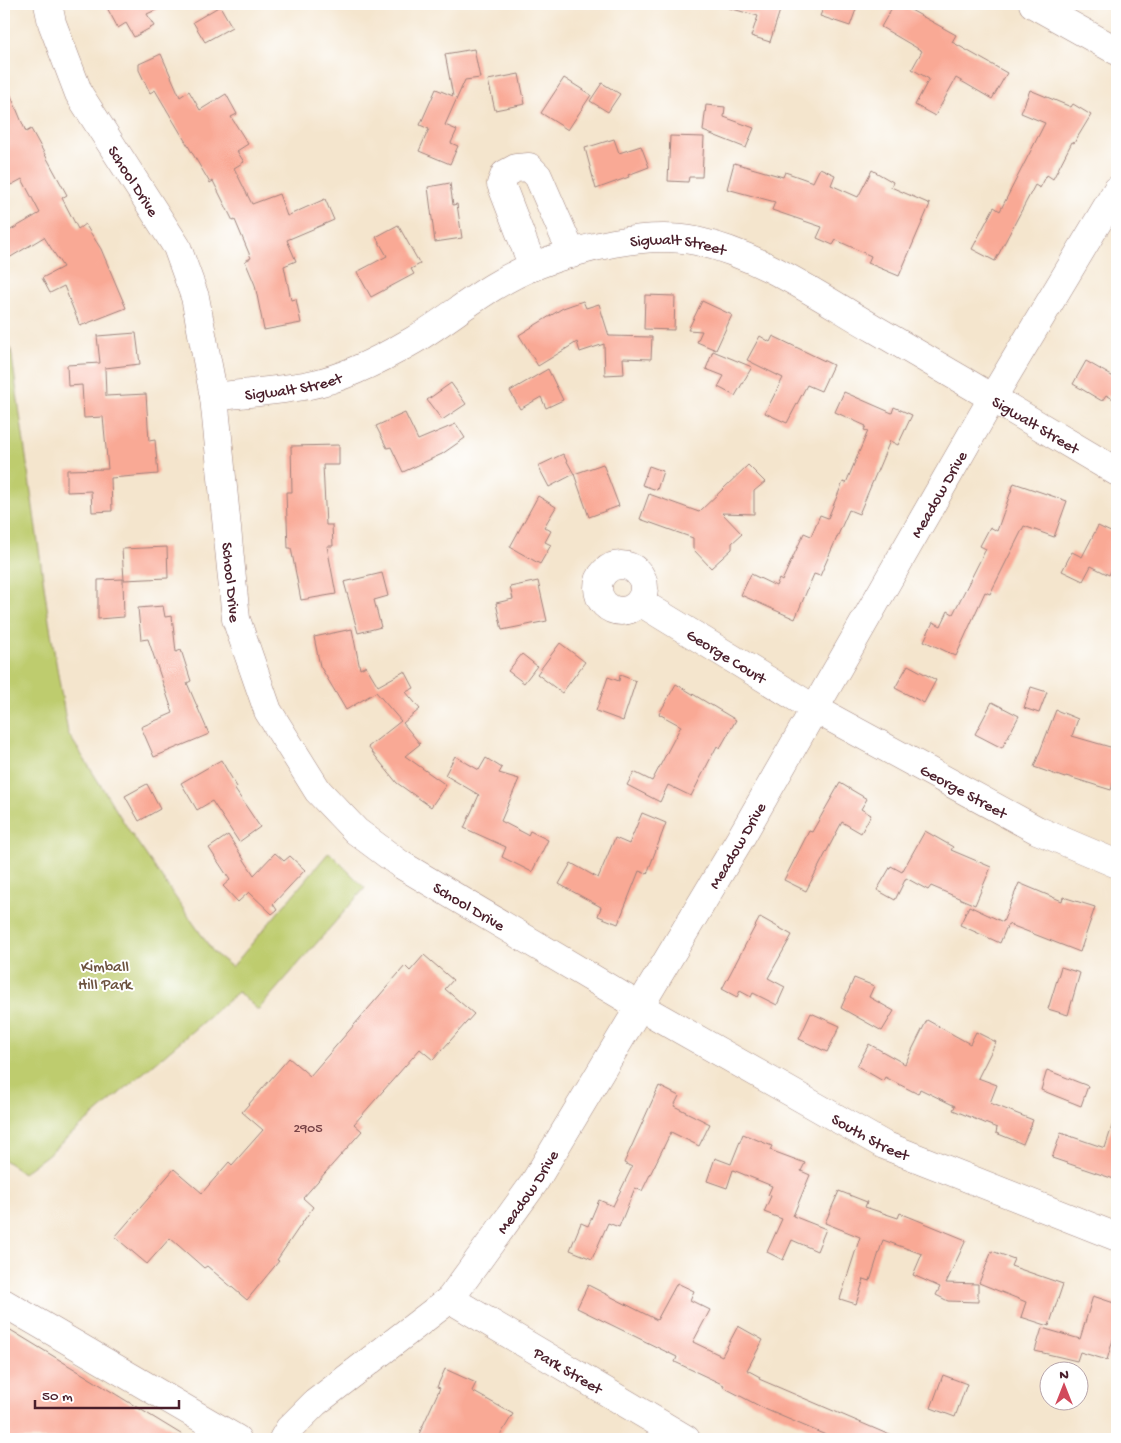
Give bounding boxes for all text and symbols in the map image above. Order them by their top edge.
street label: School Drive [102,143,161,222]
street label: Sigwalt Street [629,232,729,262]
street label: Sigwalt Street [244,370,347,406]
street label: Sigwalt Street [988,394,1083,461]
street label: Meadow Drive [908,448,973,542]
street label: School Drive [215,542,242,624]
street label: George Court [682,627,770,691]
street label: George Street [916,762,1011,825]
street label: Meadow Drive [706,799,772,893]
street label: School Drive [428,880,508,937]
park label: Kimball Hill Park [78,959,134,996]
street label: South Street [827,1111,912,1167]
house number: 2905 [293,1121,323,1138]
street label: Meadow Drive [494,1147,565,1239]
street label: Park Street [528,1344,606,1401]
north arrow [1038,1360,1088,1410]
text: N [1059,1367,1069,1384]
scale bar [35,1378,179,1410]
text: 50 m [42,1388,73,1406]

